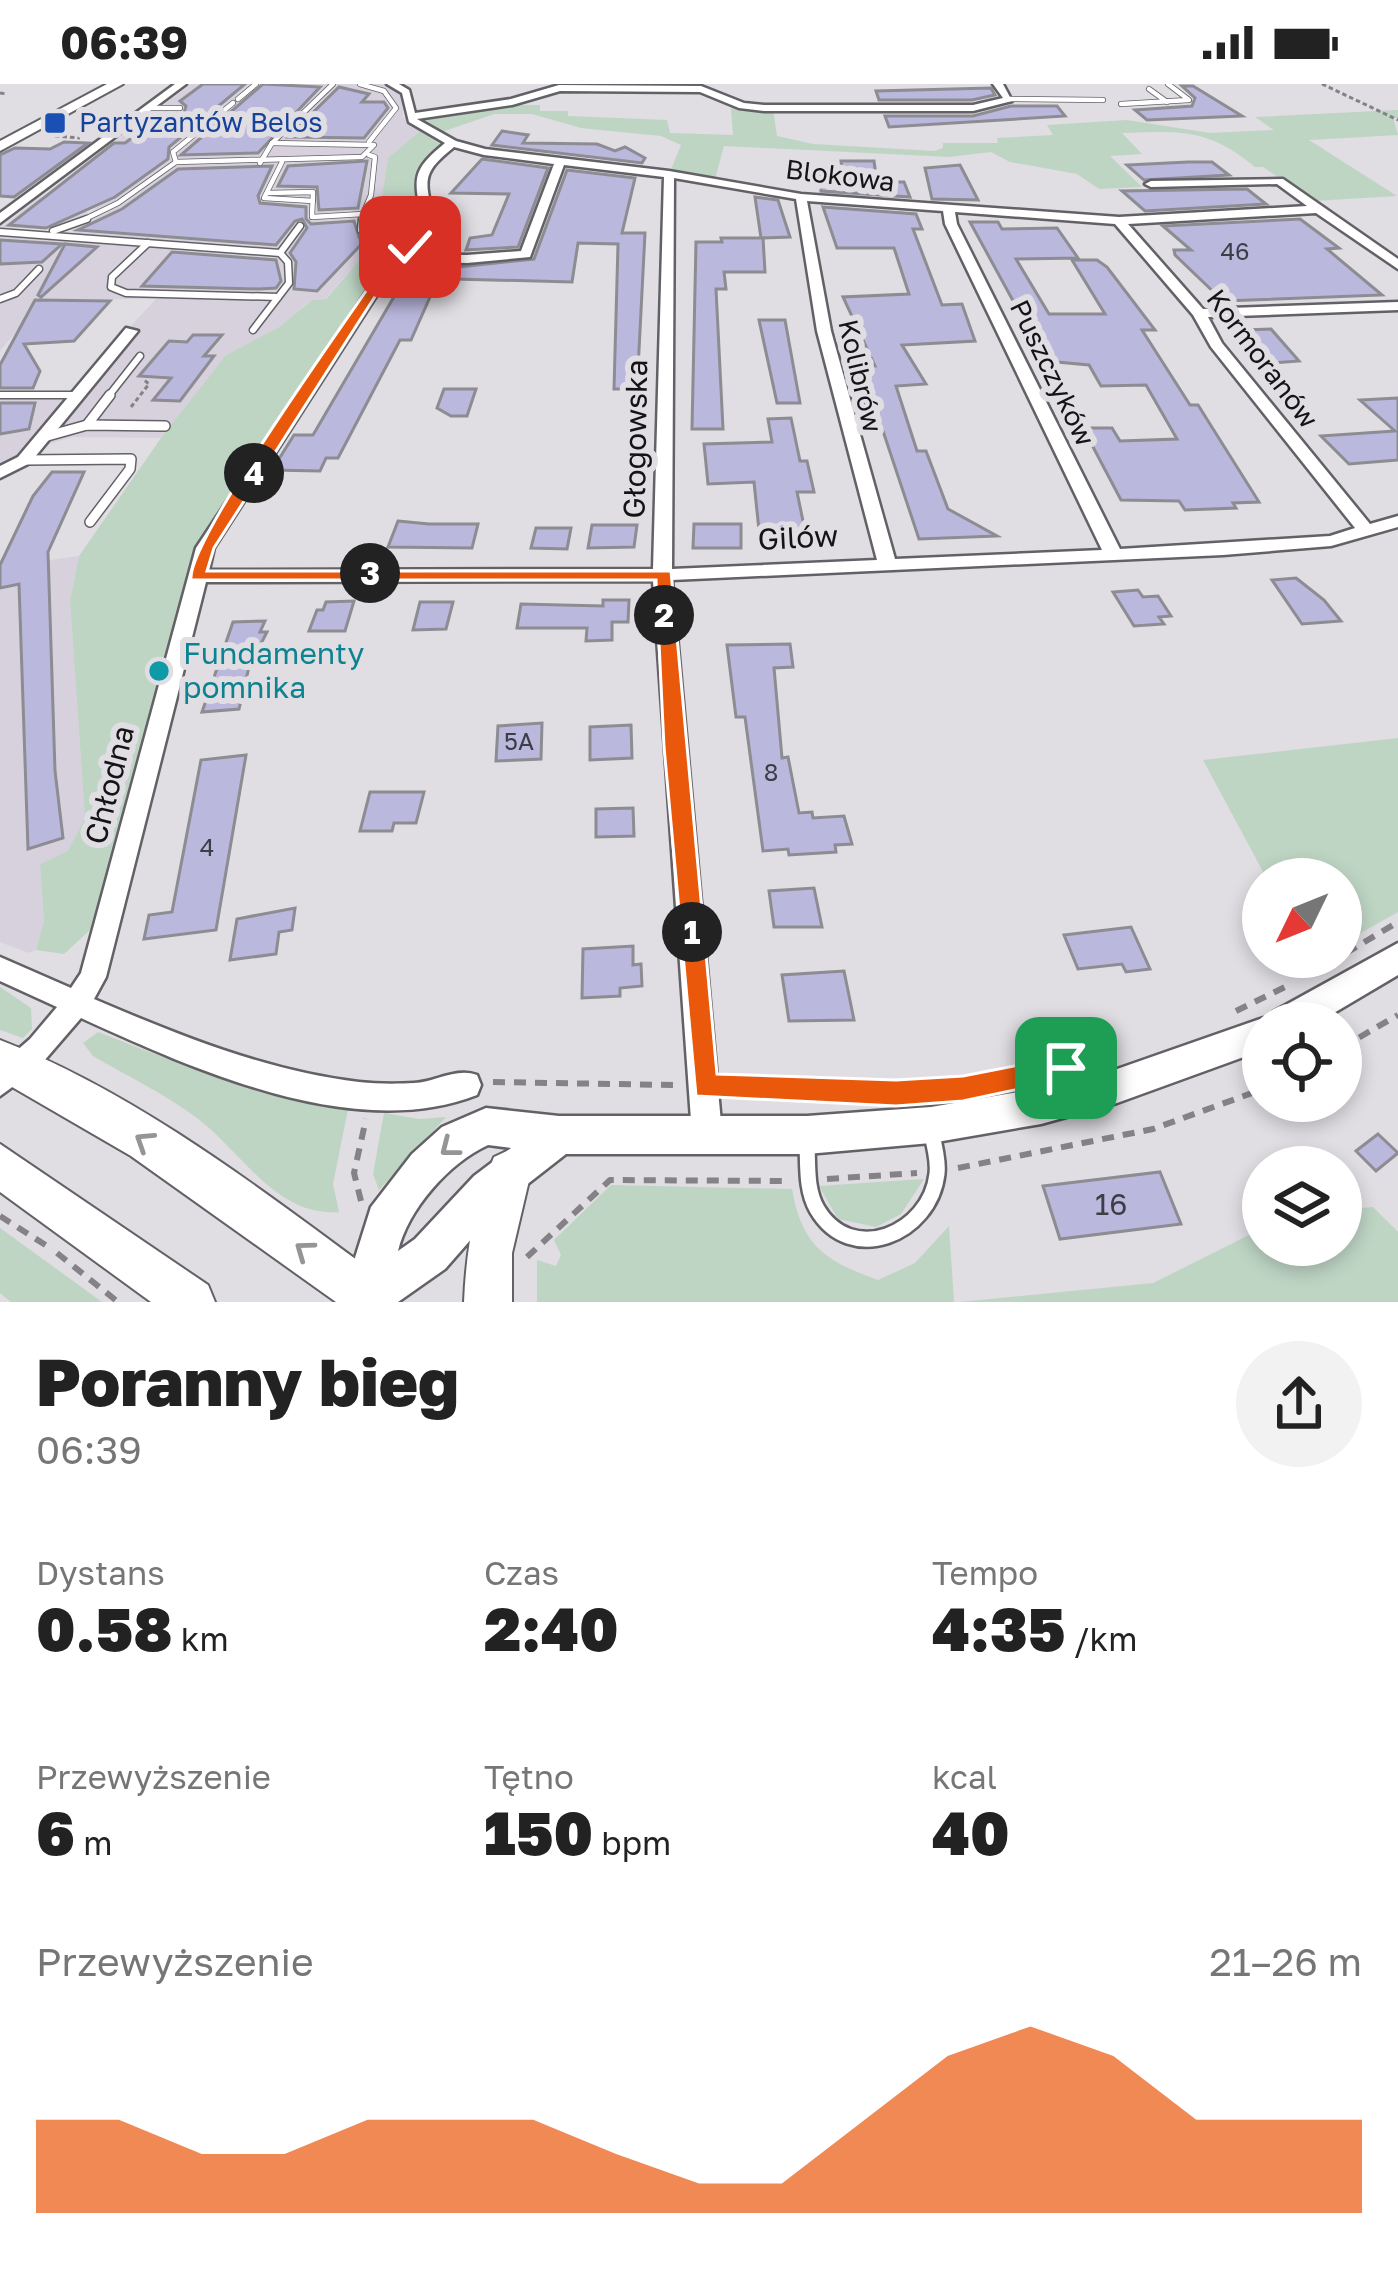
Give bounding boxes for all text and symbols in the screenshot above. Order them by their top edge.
text: 06:39 [60,15,188,69]
place label: Partyzantów Belos [79,106,323,138]
marker: Partyzantów Belos [42,110,68,136]
street label: Blokowa [784,152,897,198]
pin [359,196,461,298]
icon: check [377,214,443,280]
house number: 46 [1220,236,1250,265]
street label: Kormoranów [1200,283,1325,434]
street label: Puszczyków [1004,294,1102,451]
street label: Kolibrów [832,316,890,435]
street label: Głogowska [616,359,654,519]
pin: 4 [224,443,284,503]
text: 4 [244,453,264,492]
street label: Gilów [757,517,839,557]
pin: 3 [340,543,400,603]
text: 3 [360,553,380,592]
pin: 2 [634,585,694,645]
text: 2 [654,595,674,634]
place label: Fundamenty pomnika [183,635,365,705]
marker: Fundamenty pomnika [146,658,172,684]
street label: Chłodna [77,722,141,848]
house number: 5A [504,726,534,755]
house number: 8 [764,757,778,786]
house number: 4 [200,832,214,861]
north arrow [1242,858,1362,978]
map controls [1242,858,1362,1266]
pin: 1 [662,902,722,962]
text: 1 [684,912,701,951]
button: locate [1242,1002,1362,1122]
pin [1015,1017,1117,1119]
icon: arrive [1033,1035,1099,1101]
one-way arrow [135,1133,157,1155]
one-way arrow [441,1134,463,1155]
button: layers [1242,1146,1362,1266]
house number: 16 [1095,1186,1127,1222]
one-way arrow [296,1243,317,1265]
text: Poranny bieg [36,1341,459,1421]
button: share [1236,1341,1362,1467]
text: 06:39 [36,1426,142,1473]
text: Dystans [36,1553,165,1592]
text: Czas [484,1553,559,1592]
text: Tempo [932,1553,1038,1592]
text: 0.58 [36,1592,173,1664]
text: 2:40 [484,1592,619,1664]
text: 4:35 [932,1592,1066,1664]
text: km [173,1619,229,1658]
text: /km [1066,1619,1137,1658]
text: Przewyższenie [36,1757,271,1796]
text: Tętno [484,1757,574,1796]
text: kcal [932,1757,997,1796]
text: 6 [36,1796,75,1868]
text: 150 [484,1796,593,1868]
text: 40 [932,1796,1010,1868]
text: m [75,1823,112,1862]
text: bpm [593,1823,671,1862]
text: Przewyższenie [36,1938,314,1985]
text: 21–26 m [1209,1938,1362,1985]

